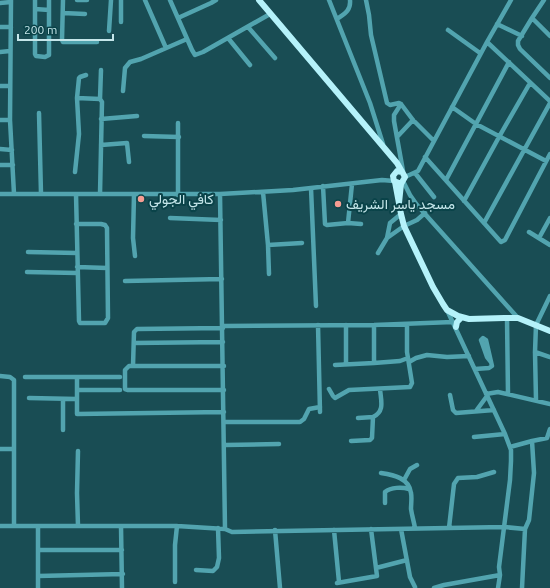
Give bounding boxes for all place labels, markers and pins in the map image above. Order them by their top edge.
place label: كافي الجولي [149,191,214,211]
marker: كافي الجولي [136,194,146,204]
place label: مسجد ياسر الشريف [346,196,455,213]
marker: مسجد ياسر الشريف [333,199,343,209]

